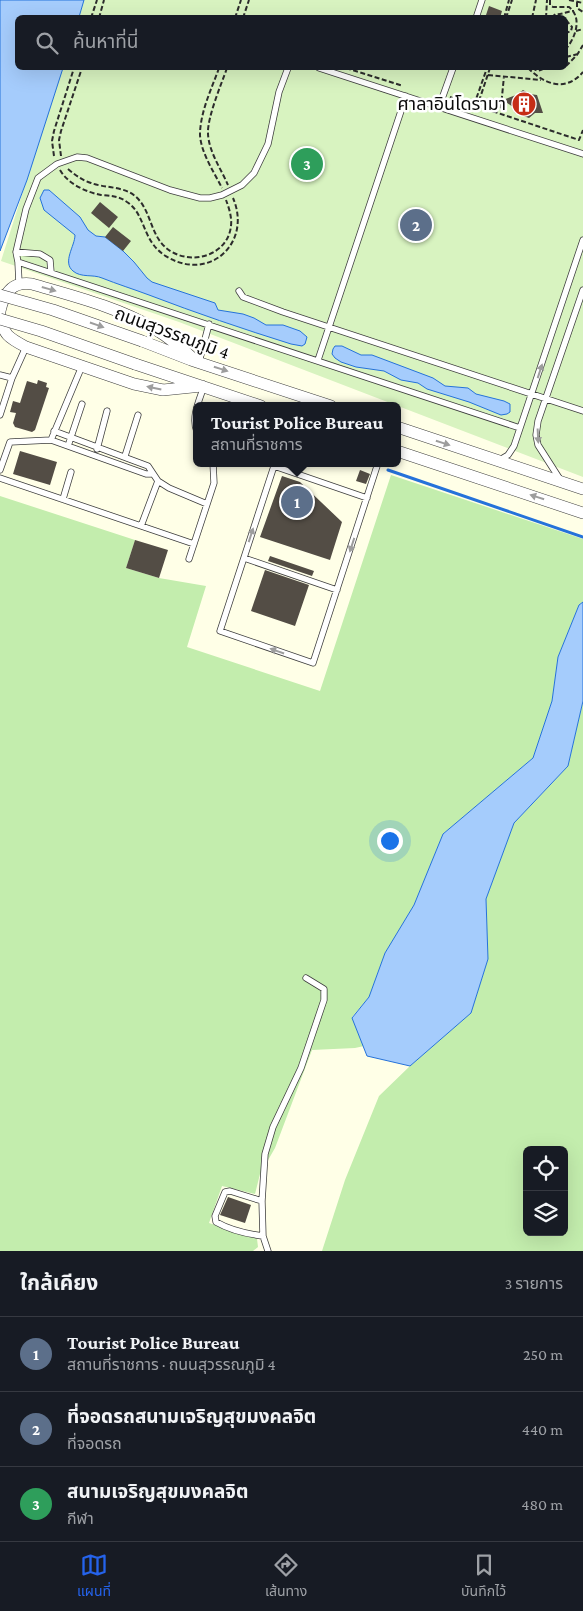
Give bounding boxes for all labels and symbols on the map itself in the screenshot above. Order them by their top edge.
building icon: ศาลาอินโดรามา [511,91,537,117]
place label: ศาลาอินโดรามา [398,94,506,114]
pin: 3 [291,145,323,183]
pin: 2 [400,206,432,244]
one-way arrow [41,285,56,293]
street label: ถนนสุวรรณภูมิ 4 [111,303,232,365]
one-way arrow [89,322,104,329]
one-way arrow [536,363,544,378]
one-way arrow [213,366,228,374]
one-way arrow [147,384,162,392]
one-way arrow [534,429,542,445]
one-way arrow [436,439,451,447]
pin: 1 [281,483,313,521]
one-way arrow [529,493,544,501]
one-way arrow [248,527,255,542]
one-way arrow [347,538,355,553]
one-way arrow [270,647,285,654]
your location [377,828,403,854]

